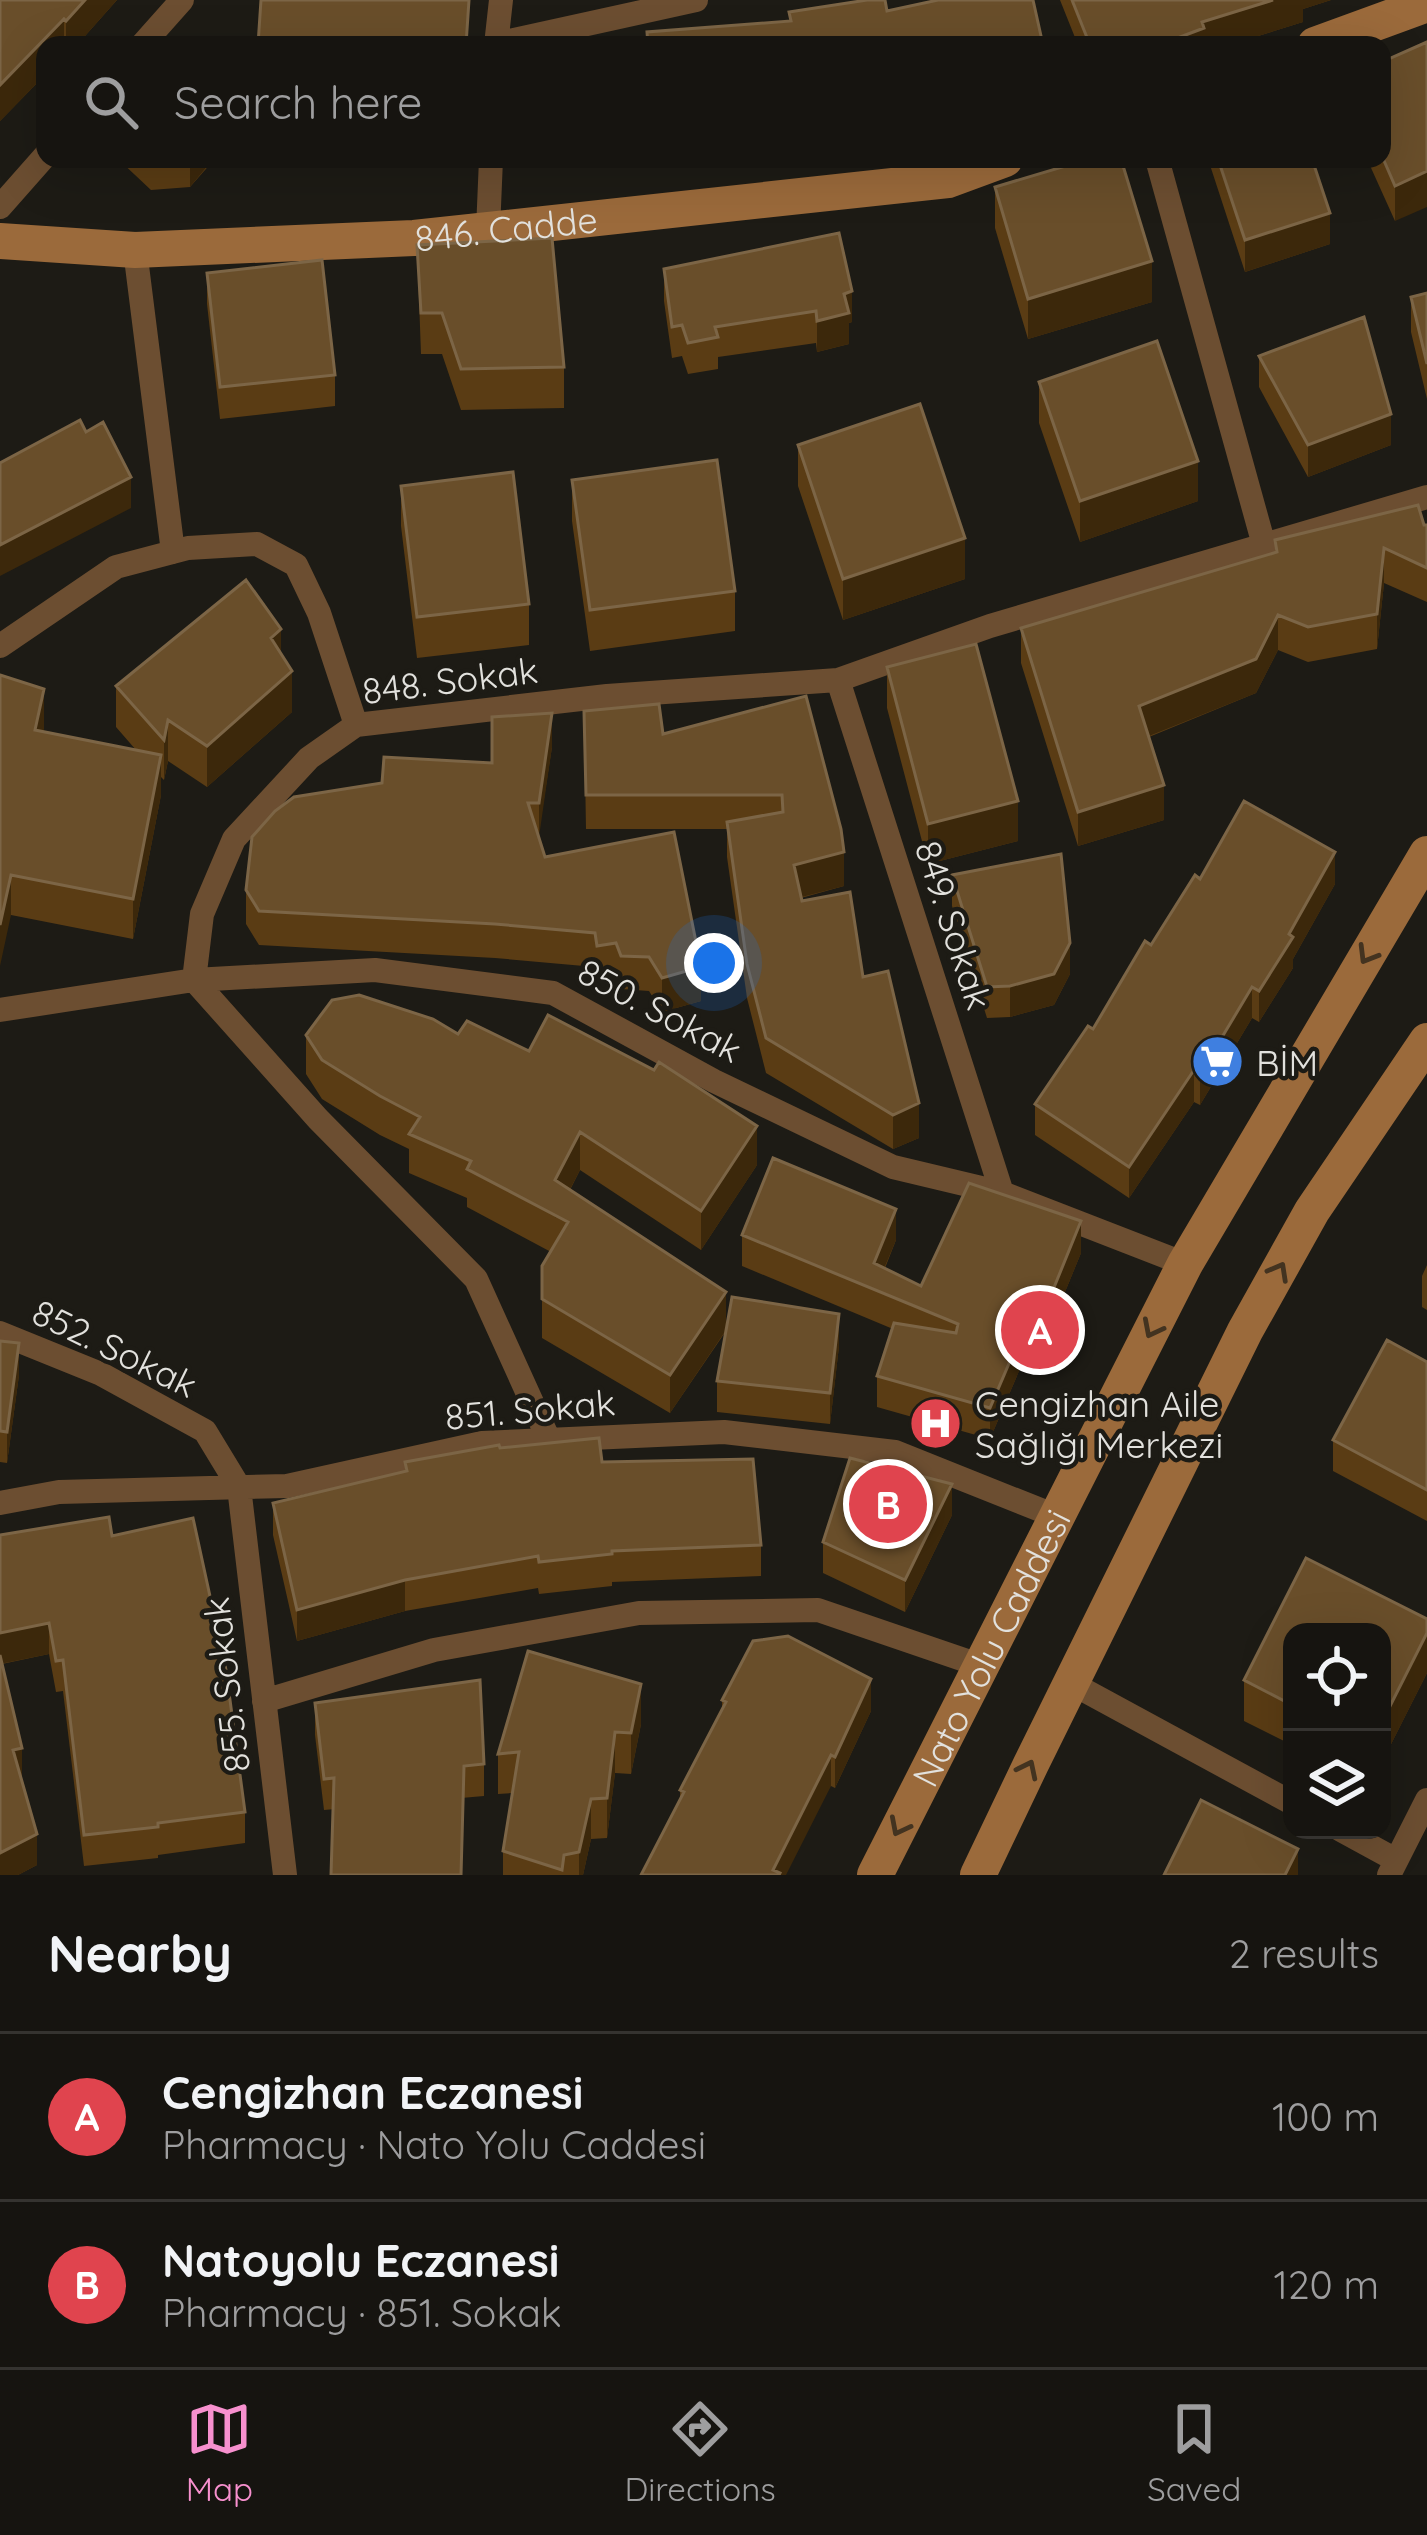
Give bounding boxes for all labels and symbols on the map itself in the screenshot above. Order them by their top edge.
street label: 846. Cadde [412,196,600,260]
street label: 848. Sokak [360,647,540,713]
street label: 849. Sokak [906,835,1002,1015]
your location [684,933,744,993]
one-way arrow [1359,942,1382,964]
street label: 850. Sokak [570,948,750,1072]
supermarket icon: BİM [1189,1034,1245,1090]
place label: BİM [1256,1040,1318,1085]
one-way arrow [1264,1262,1287,1283]
pin: A [1001,1285,1079,1375]
street label: 852. Sokak [25,1289,205,1407]
one-way arrow [1143,1317,1166,1339]
street label: 851. Sokak [443,1379,617,1439]
place label: Cengizhan Aile Sağlığı Merkezi [975,1381,1223,1467]
hospital icon: Cengizhan Aile Sağlığı Merkezi [908,1396,964,1452]
pin: B [849,1459,927,1549]
street label: Nato Yolu Caddesi [901,1502,1079,1794]
street label: 855. Sokak [193,1595,259,1775]
one-way arrow [1014,1760,1037,1781]
one-way arrow [891,1814,914,1836]

